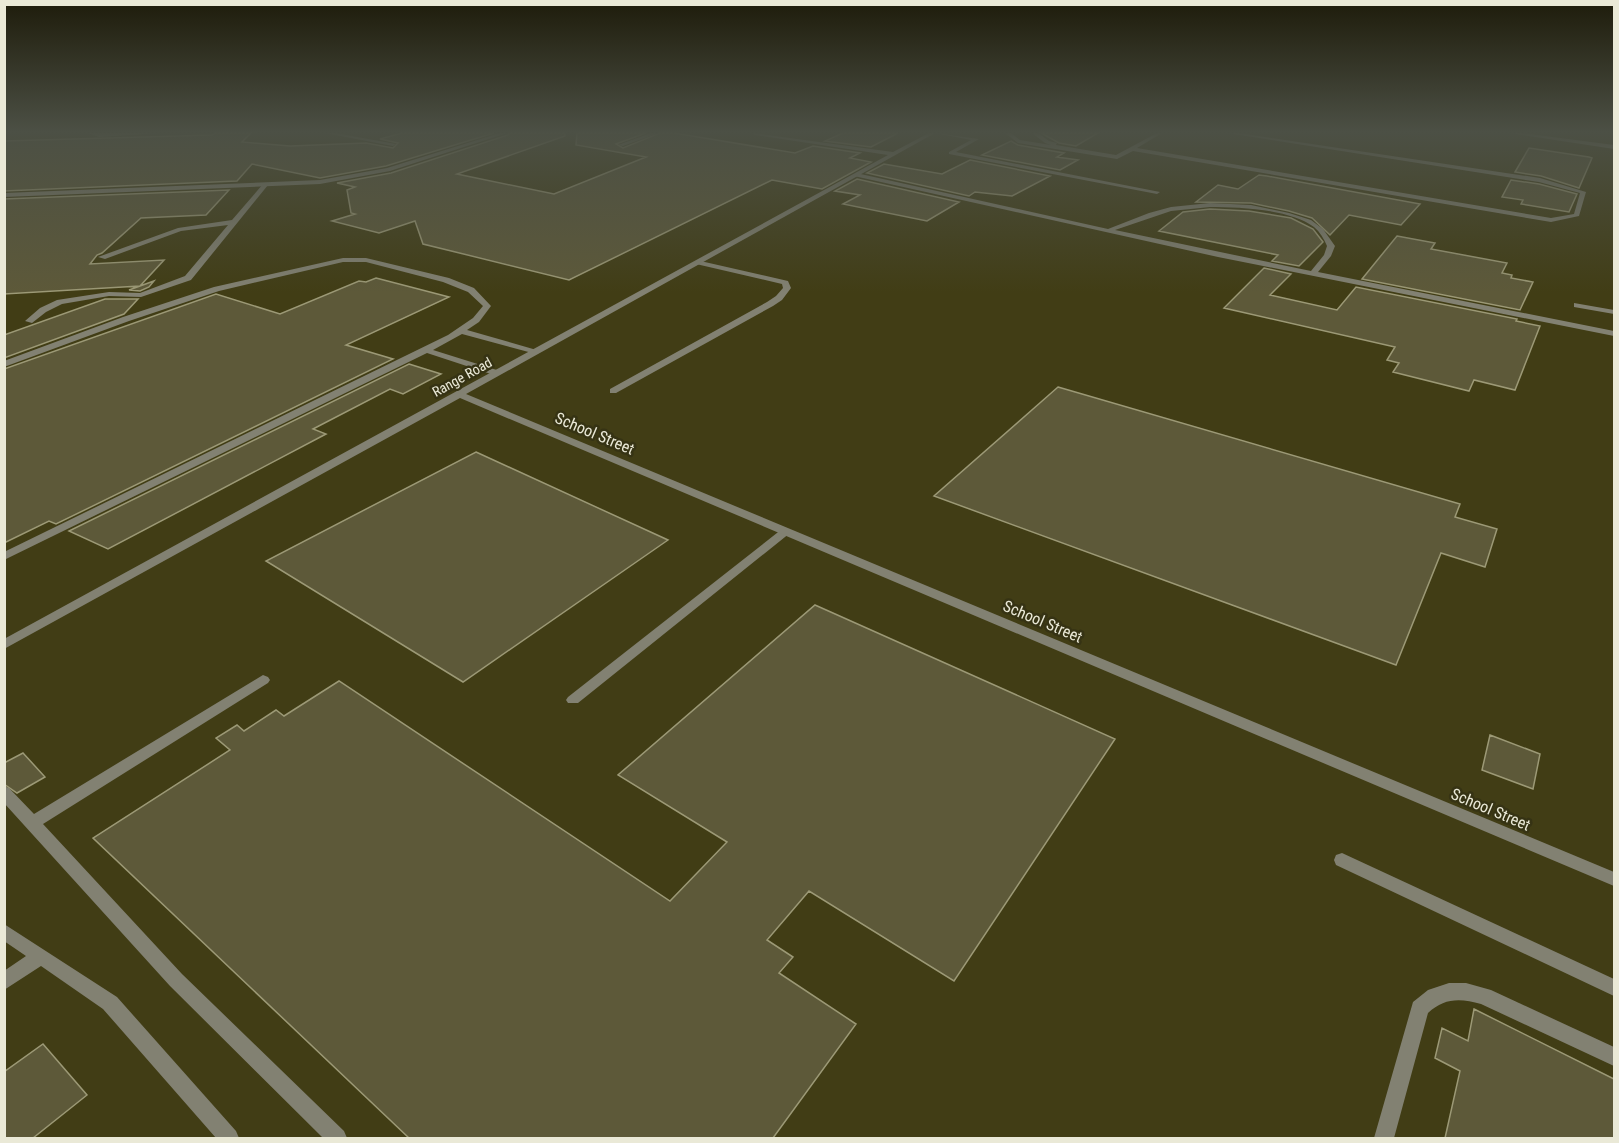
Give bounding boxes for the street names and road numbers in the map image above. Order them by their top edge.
street label: Range Road [429,354,495,400]
street label: School Street [552,408,638,459]
street label: School Street [1000,596,1086,647]
street label: School Street [1448,784,1534,835]

